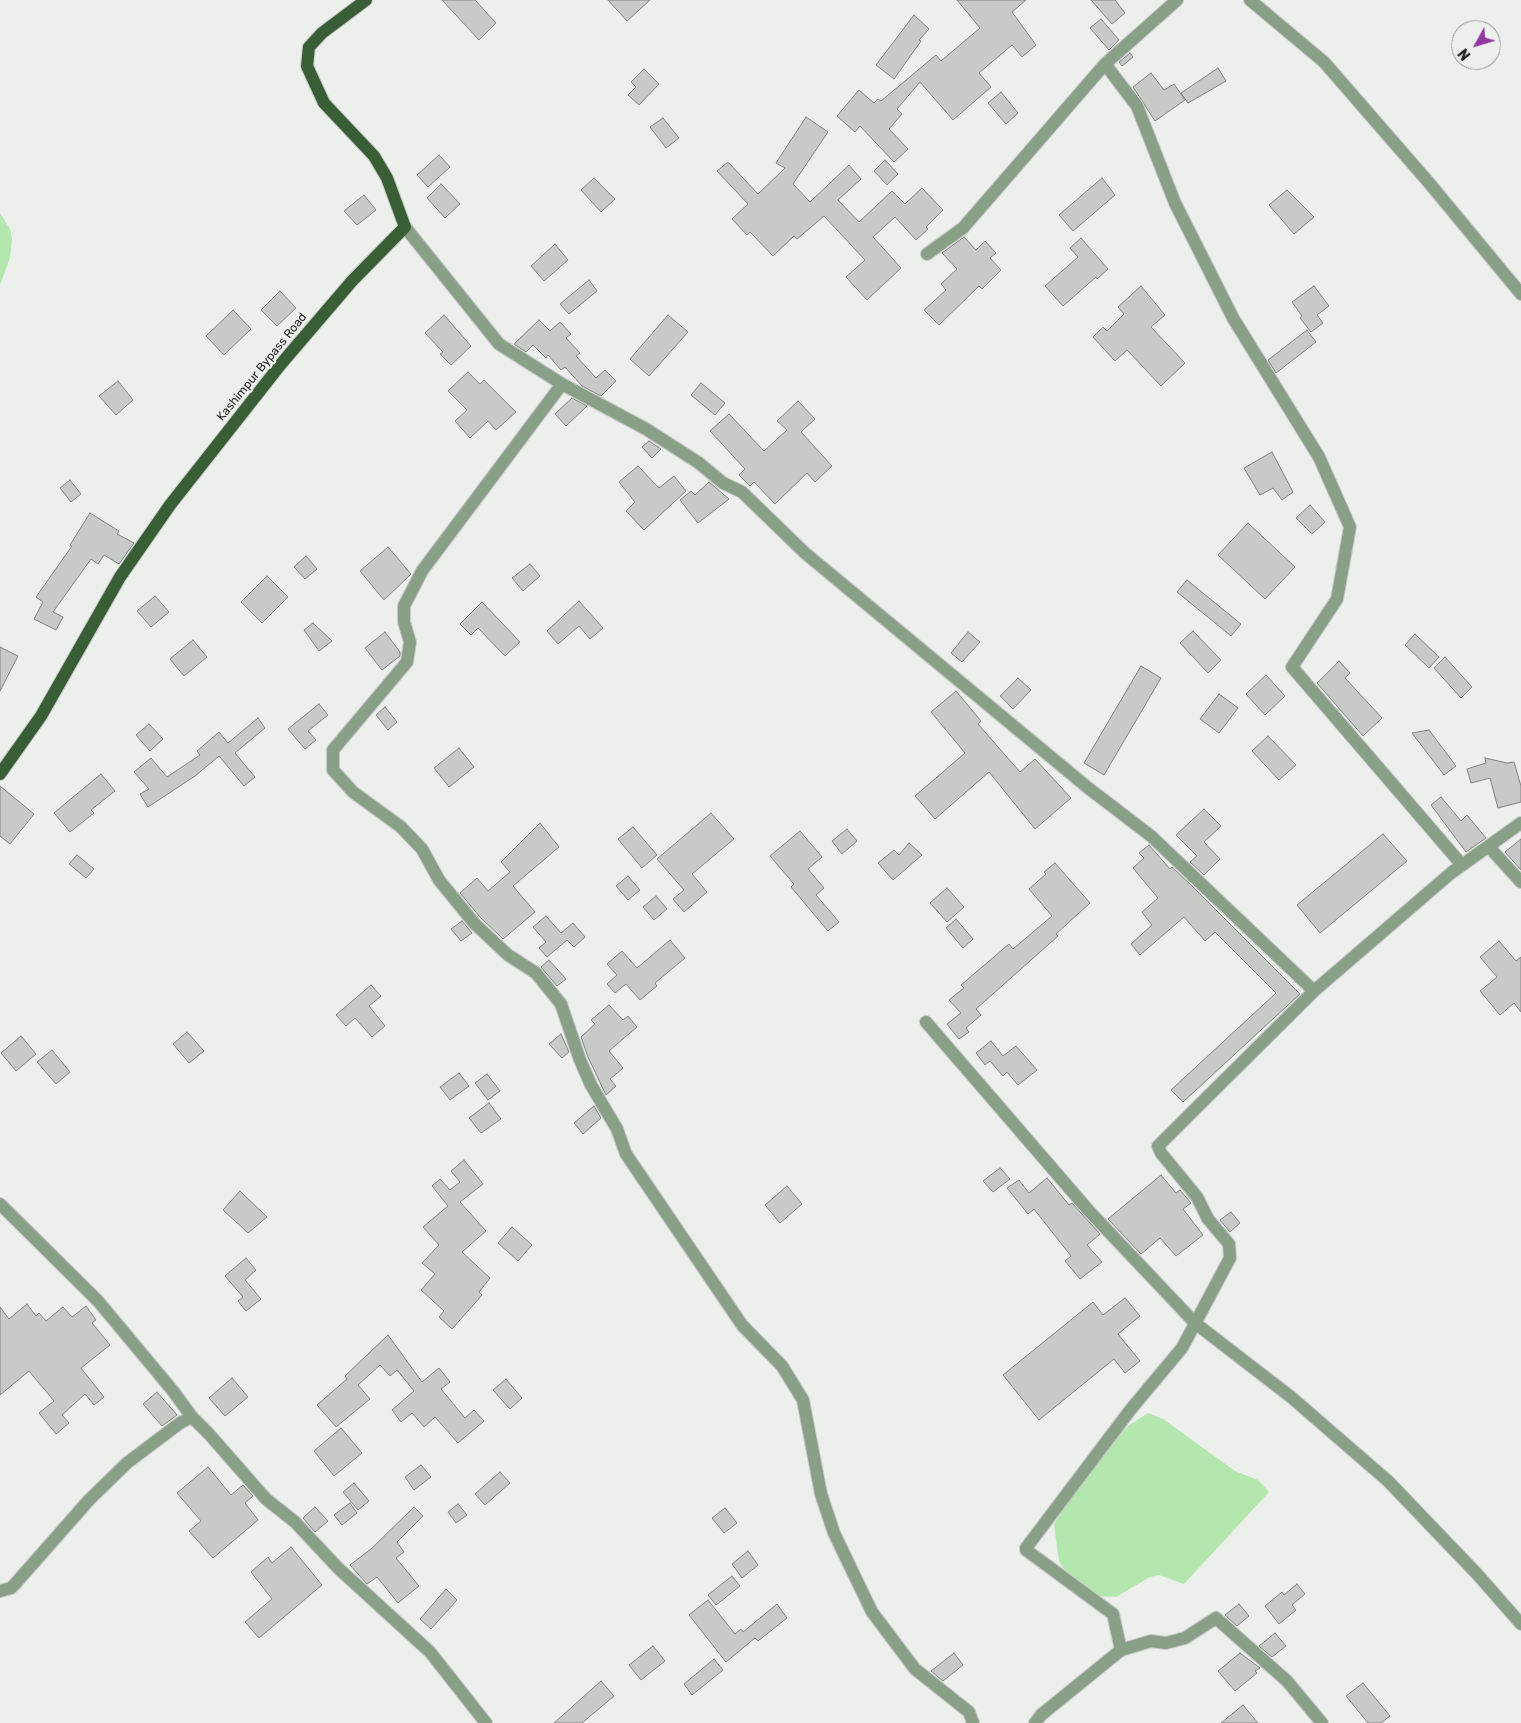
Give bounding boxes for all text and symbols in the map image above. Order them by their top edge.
north arrow [1451,20,1501,70]
text: N [1455,45,1475,63]
street label: Kashimpur Bypass Road [214,310,310,424]

